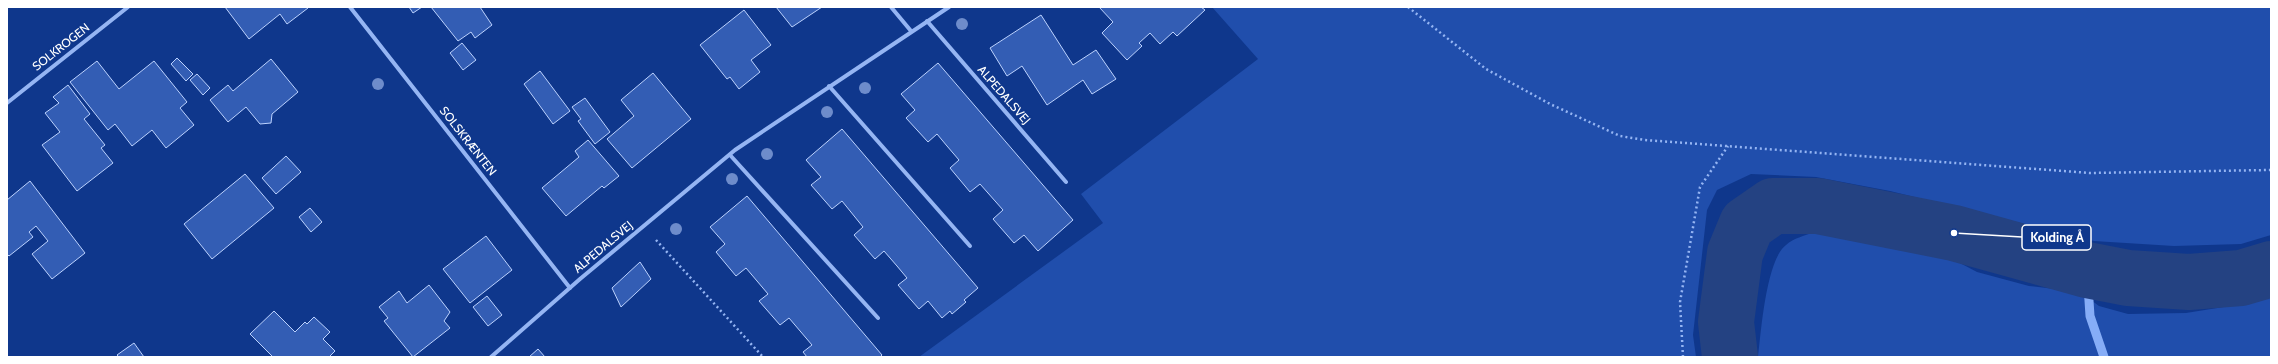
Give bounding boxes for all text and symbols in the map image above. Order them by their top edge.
street label: SOLKROGEN [29,20,92,74]
street label: ALPEDALSVEJ [975,62,1034,127]
street label: SOLSKRÆNTEN [437,103,500,178]
street label: ALPEDALSVEJ [570,217,635,276]
callout: Kolding Å [2022,225,2091,250]
text: Kolding Å [2030,229,2085,245]

